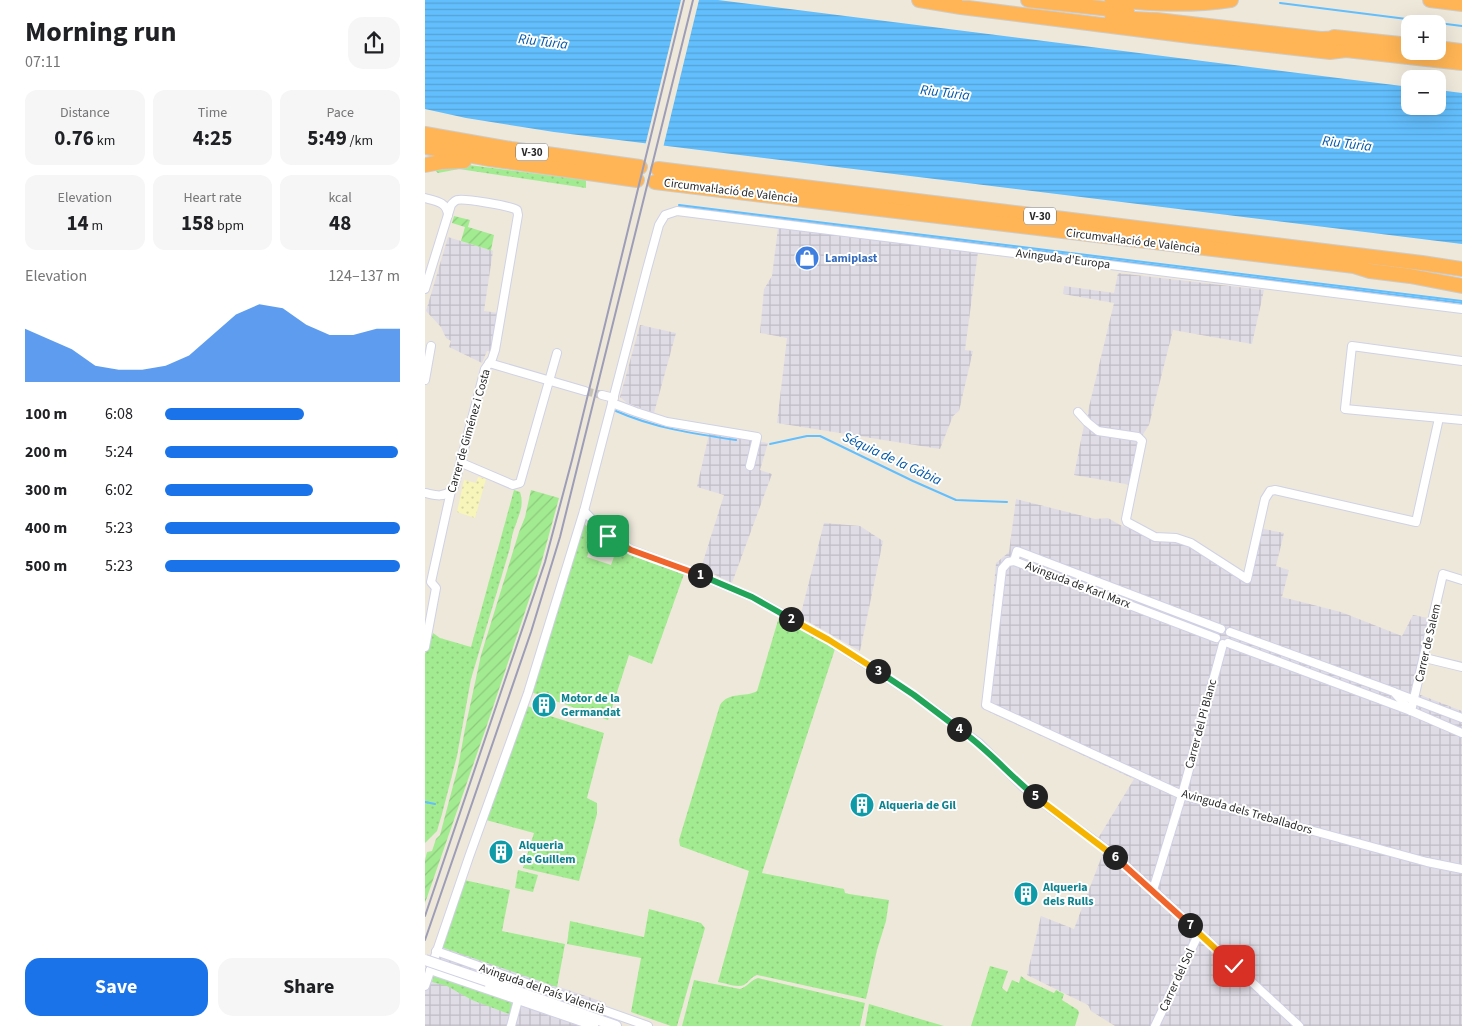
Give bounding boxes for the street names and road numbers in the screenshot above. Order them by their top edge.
road number: V-30 [516,144,548,160]
street label: Circumval·lació de València [663,174,799,208]
road number: V-30 [1024,208,1056,225]
street label: Circumval·lació de València [1065,224,1201,258]
street label: Avinguda d'Europa [1015,245,1111,273]
street label: Carrer de Giménez i Costa [443,367,495,495]
street label: Avinguda de Karl Marx [1023,557,1134,613]
street label: Carrer de Salem [1411,602,1445,684]
street label: Carrer del Pi Blanc [1181,677,1221,771]
street label: Avinguda dels Treballadors [1180,785,1314,839]
street label: Carrer del Sol [1155,946,1199,1014]
street label: Avinguda del País Valencià [477,959,607,1019]

